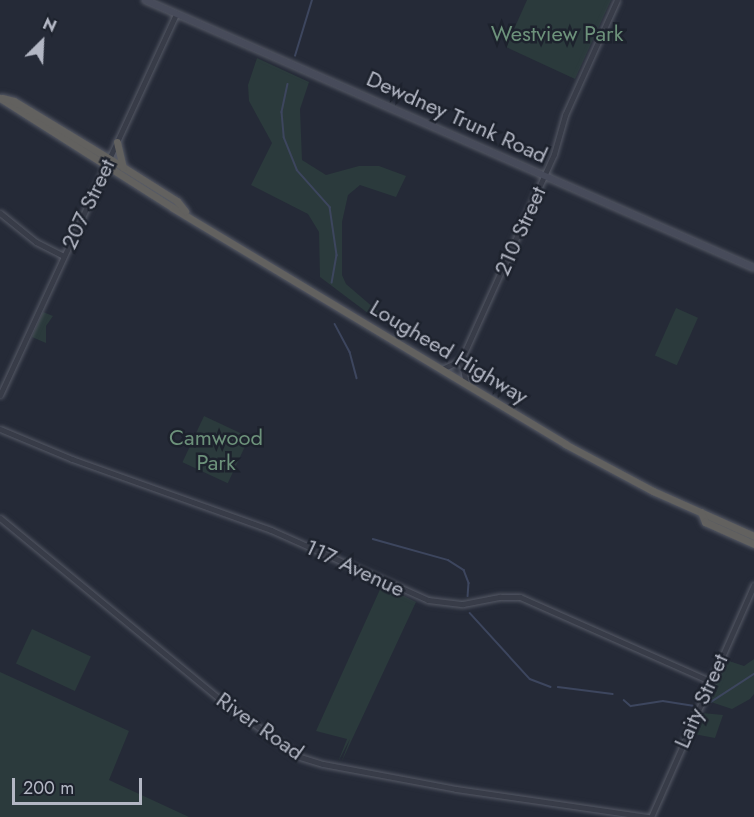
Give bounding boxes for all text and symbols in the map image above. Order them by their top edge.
north arrow [12,12,72,72]
text: N [39,12,60,38]
park label: Westview Park [491,21,623,47]
street label: Dewdney Trunk Road [362,65,552,169]
street label: 207 Street [56,155,120,253]
street label: 210 Street [489,182,551,280]
street label: Lougheed Highway [365,294,533,410]
park label: Camwood Park [169,424,263,476]
street label: 117 Avenue [301,534,409,602]
street label: Laity Street [669,650,733,752]
street label: River Road [211,686,309,766]
scale bar [15,766,146,804]
text: 200 m [23,775,74,801]

